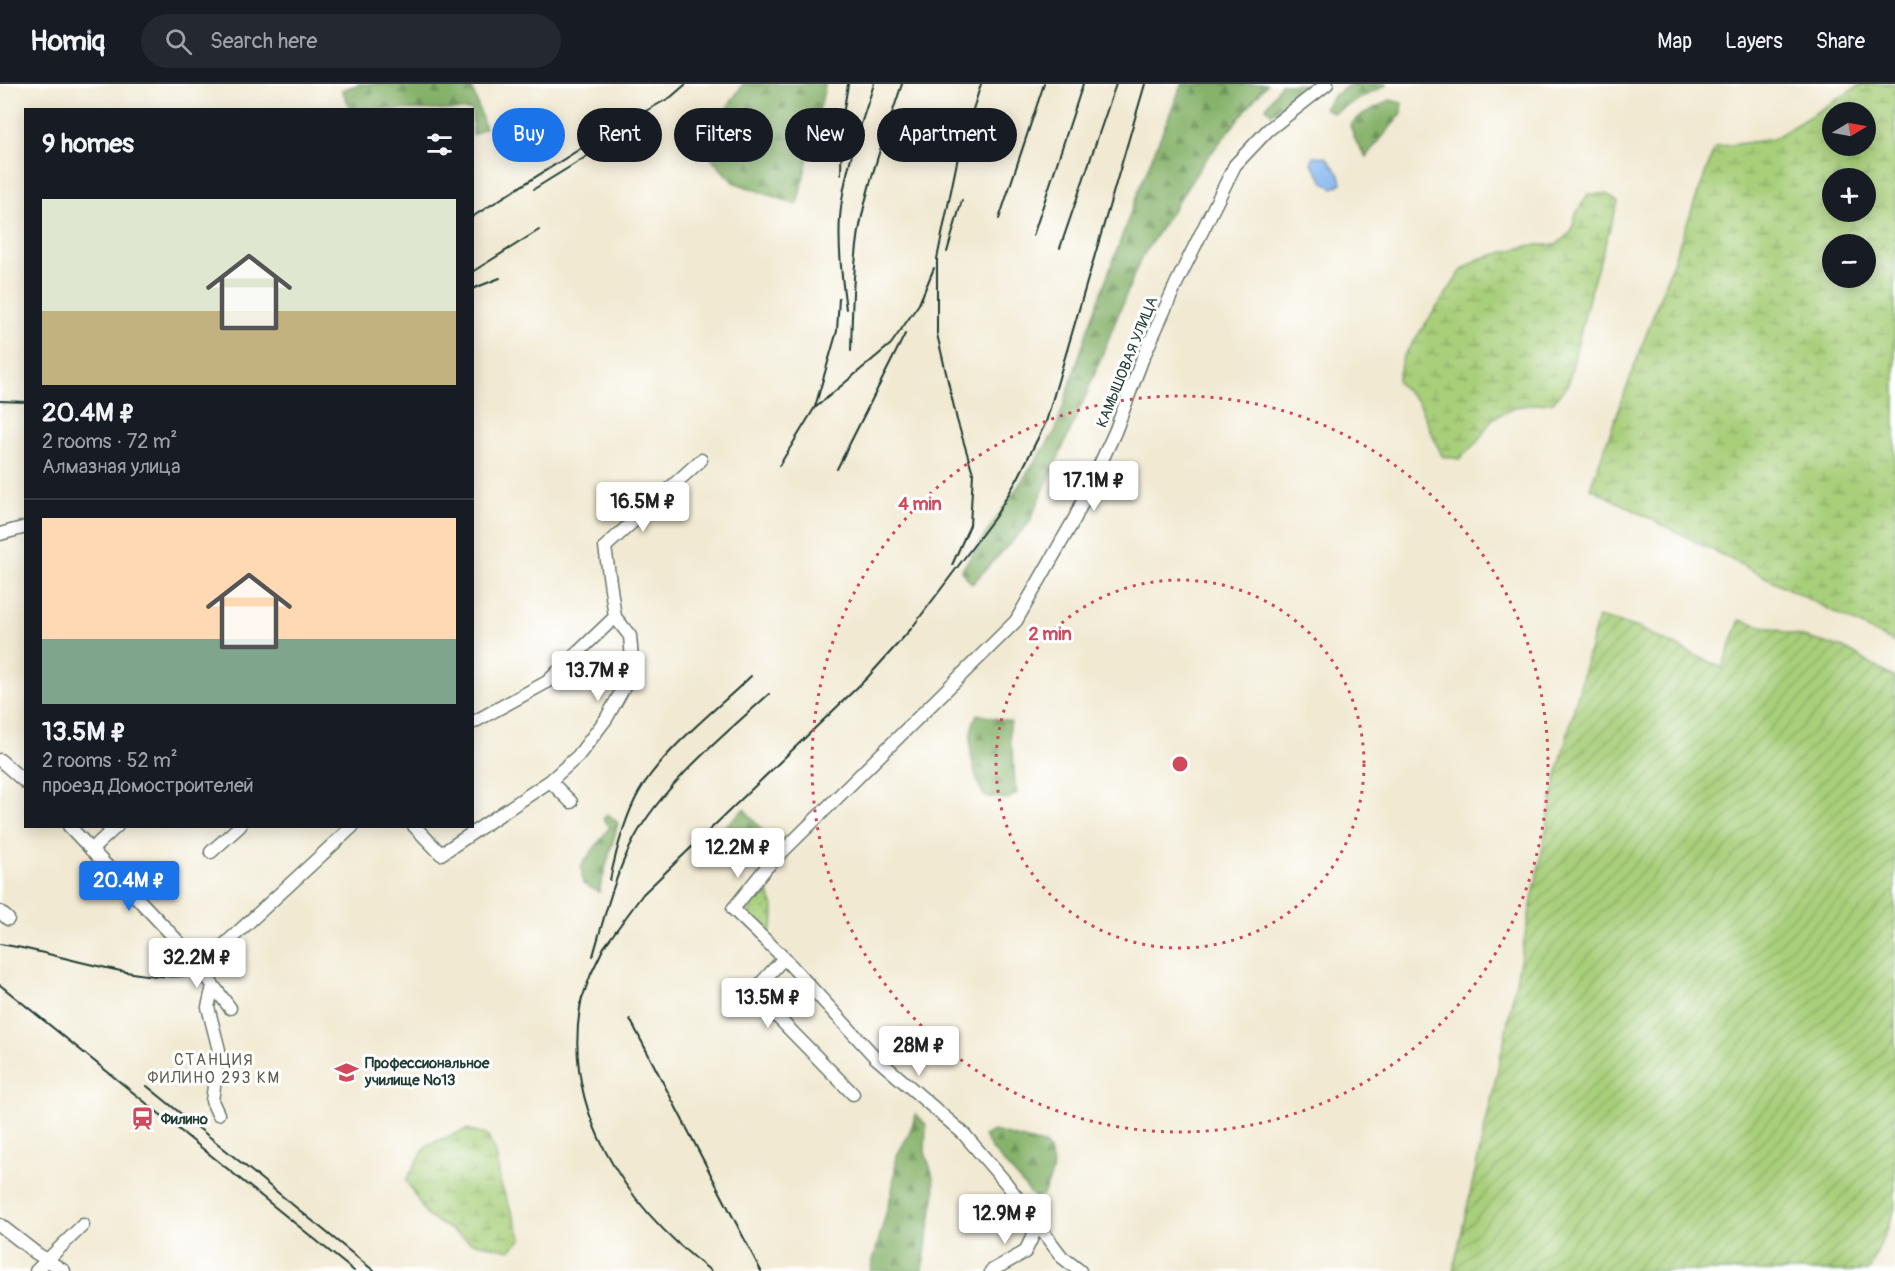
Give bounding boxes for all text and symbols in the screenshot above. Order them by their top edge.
search box [141,14,561,68]
text: Homiq [30,24,105,59]
icon: search [162,25,195,58]
text: Search here [210,27,317,55]
text: Map [1657,28,1692,55]
text: Layers [1725,28,1783,55]
text: Share [1816,28,1865,55]
north arrow [1822,102,1876,156]
map controls [1822,102,1876,288]
chip: Buy [492,108,565,162]
chip: Rent [577,108,662,162]
chip: Filters [674,108,773,162]
chip: New [785,108,865,162]
chip: Apartment [877,108,1017,162]
text: 9 homes [42,128,134,160]
icon: filters [423,128,456,161]
button: + [1822,168,1876,222]
button: − [1822,234,1876,288]
icon: home [195,238,303,346]
street label: КАМЫШОВАЯ УЛИЦА [1093,294,1162,430]
text: 20.4M ₽ [42,397,135,429]
text: 2 rooms · 72 m² [42,429,177,454]
text: Алмазная улица [42,454,180,479]
pin: 17.1M ₽ [1039,461,1149,512]
text: 17.1M ₽ [1063,468,1125,493]
pin: 16.5M ₽ [588,482,698,533]
text: 16.5M ₽ [610,489,676,514]
text: 4 min [898,493,942,516]
icon: home [195,557,303,665]
text: 2 min [1028,623,1072,646]
pin: 13.7M ₽ [543,651,653,702]
text: 13.7M ₽ [566,658,630,683]
text: 13.5M ₽ [42,716,126,748]
text: 2 rooms · 52 m² [42,748,178,773]
centre of rings [1170,754,1190,774]
text: проезд Домостроителей [42,773,254,798]
pin: 12.2M ₽ [683,828,793,879]
text: 12.2M ₽ [705,835,771,860]
pin: 20.4M ₽ [74,861,184,912]
text: 20.4M ₽ [93,868,165,893]
pin: 32.2M ₽ [142,938,252,989]
text: 32.2M ₽ [163,945,231,970]
pin: 13.5M ₽ [713,978,823,1029]
text: 13.5M ₽ [736,985,800,1010]
pin: 28M ₽ [877,1026,961,1077]
text: 28M ₽ [893,1033,945,1058]
district label: СТАНЦИЯ ФИЛИНО 293 КМ [147,1050,281,1088]
place label: Профессиональное училище №13 [364,1054,490,1090]
school or university icon: Профессиональное училище №13 [334,1059,360,1085]
station icon: Филино [130,1106,156,1132]
place label: Филино [160,1110,208,1129]
pin: 12.9M ₽ [950,1194,1060,1245]
text: 12.9M ₽ [973,1201,1037,1226]

